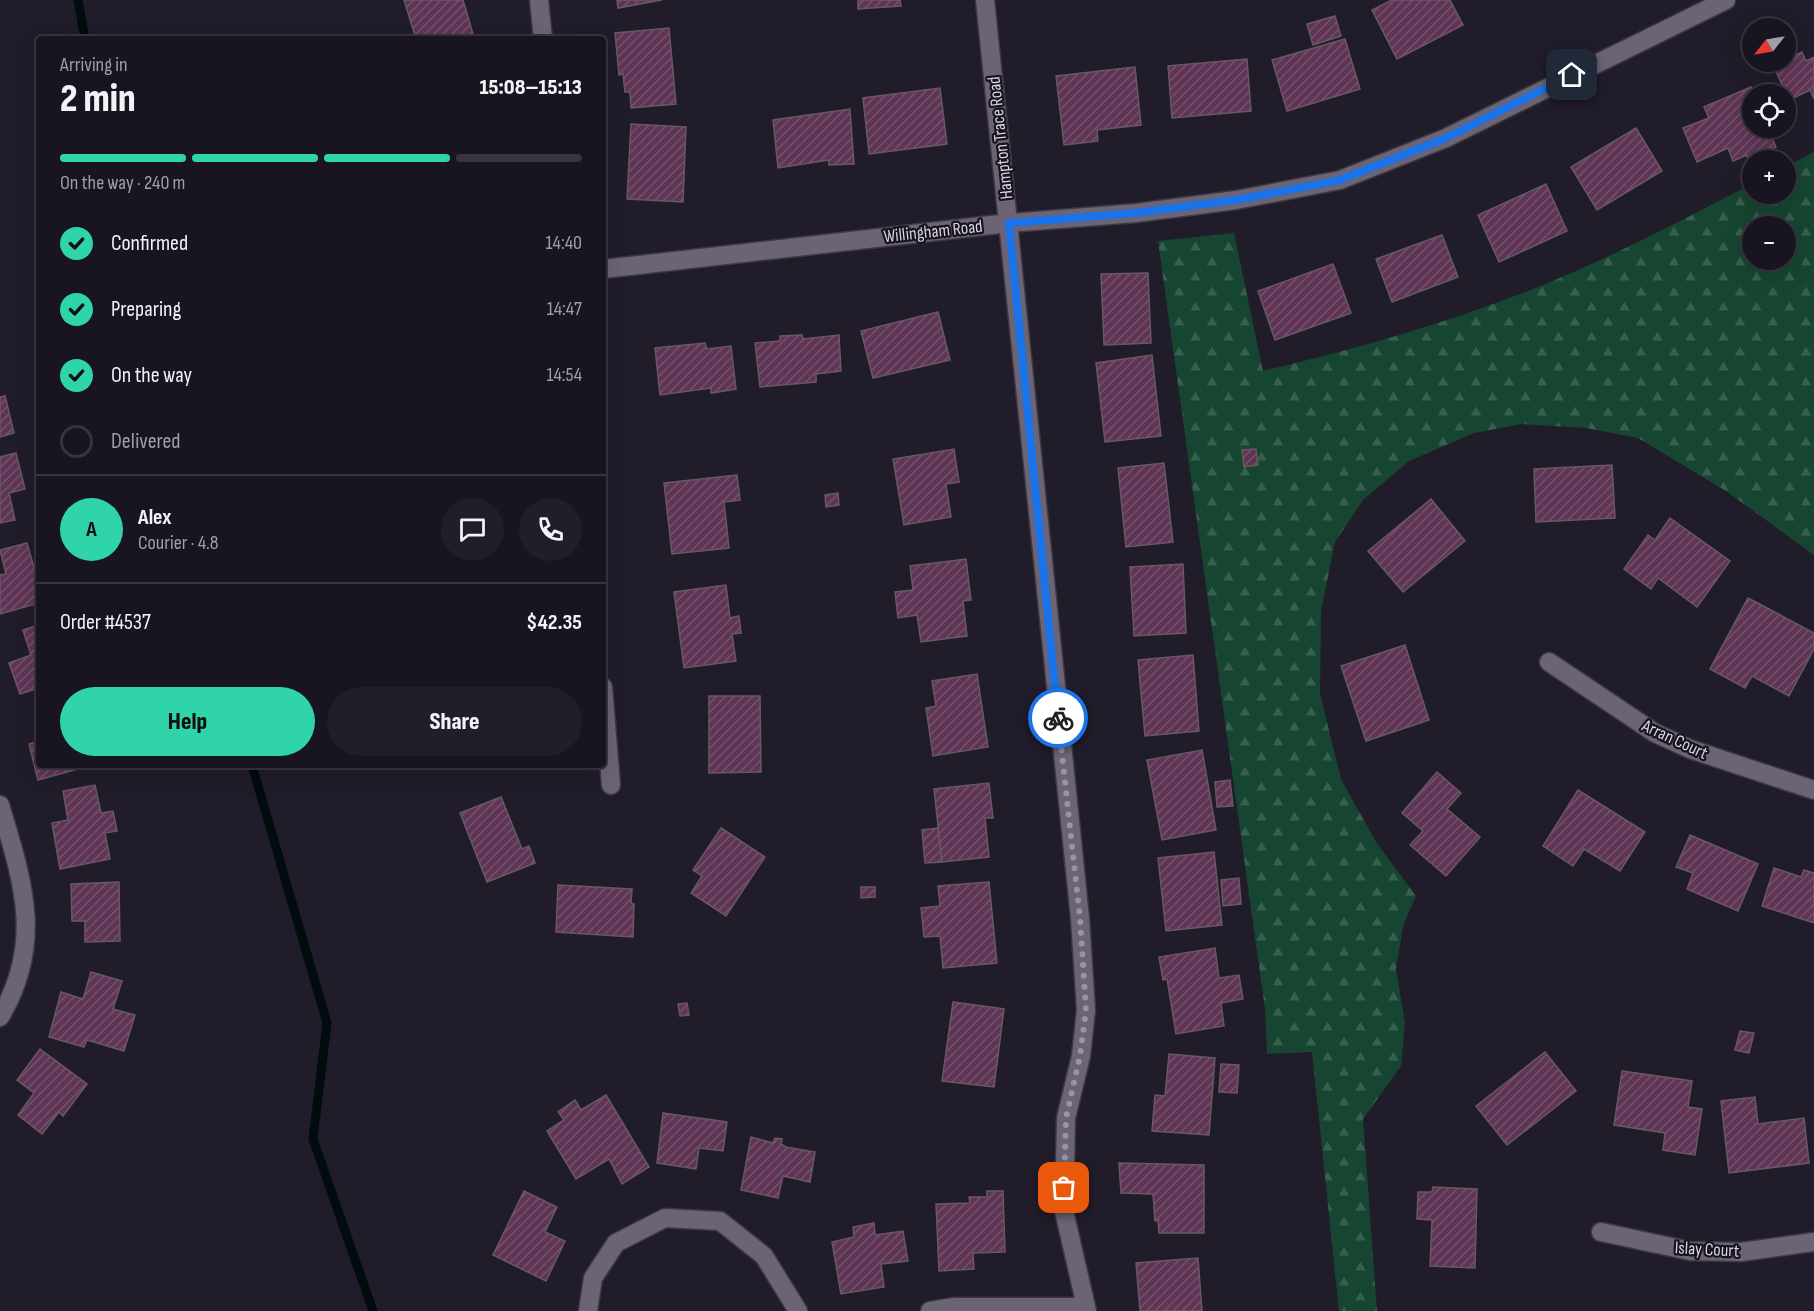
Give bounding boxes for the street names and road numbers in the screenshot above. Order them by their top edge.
street label: Hampton Trace Road [984,75,1017,200]
street label: Willingham Road [883,216,984,247]
street label: Arran Court [1638,715,1711,764]
street label: Islay Court [1674,1237,1740,1262]

